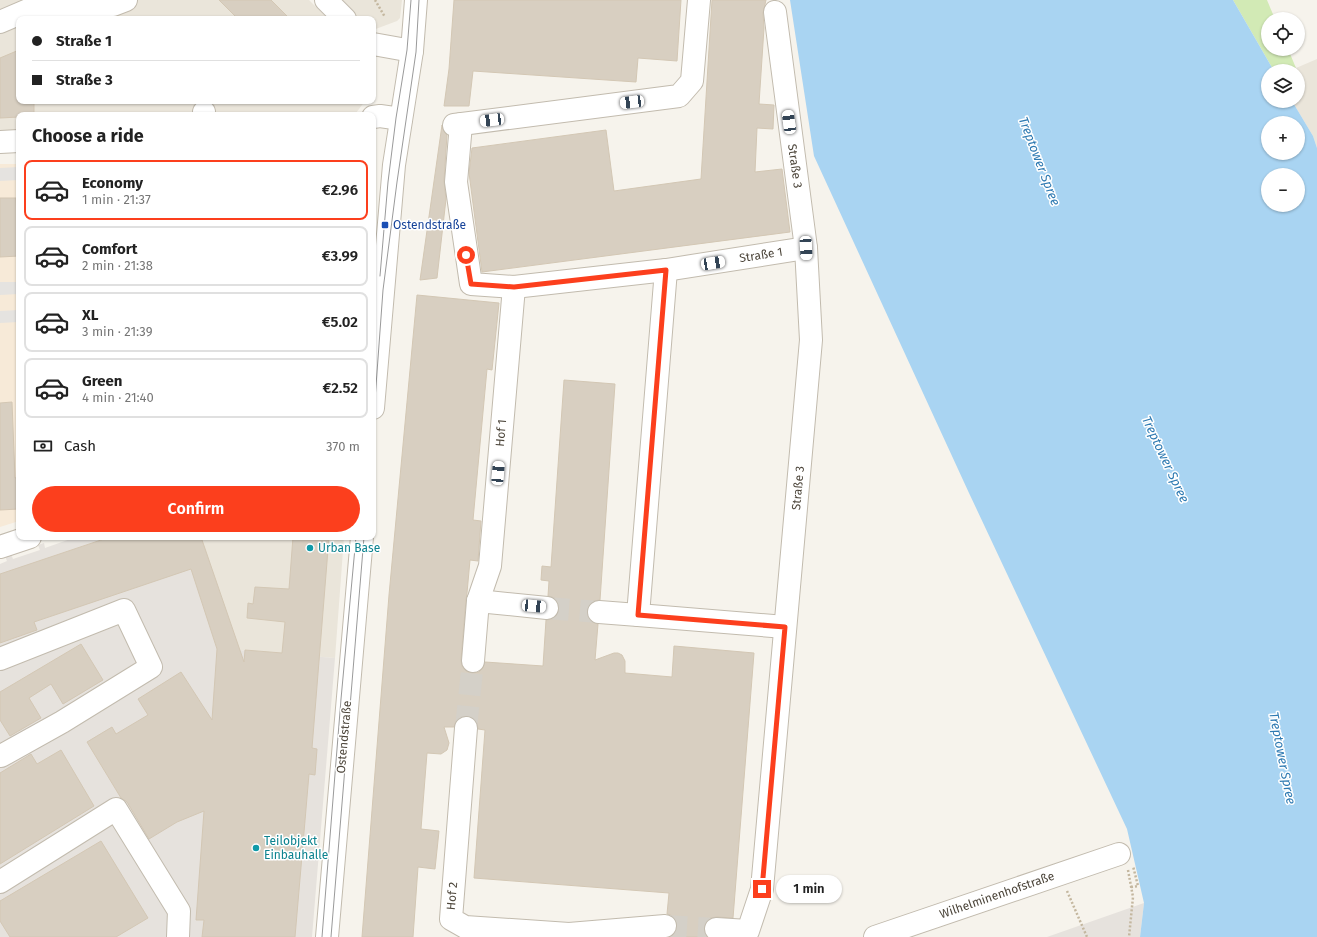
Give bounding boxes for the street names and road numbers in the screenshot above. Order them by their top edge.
street label: Straße 3 [785,143,805,189]
street label: Straße 1 [738,245,784,265]
street label: Hof 1 [493,419,509,447]
street label: Straße 3 [789,465,807,511]
street label: Ostendstraße [334,700,354,774]
street label: Wilhelminenhofstraße [938,869,1056,921]
street label: Hof 2 [444,881,460,911]

